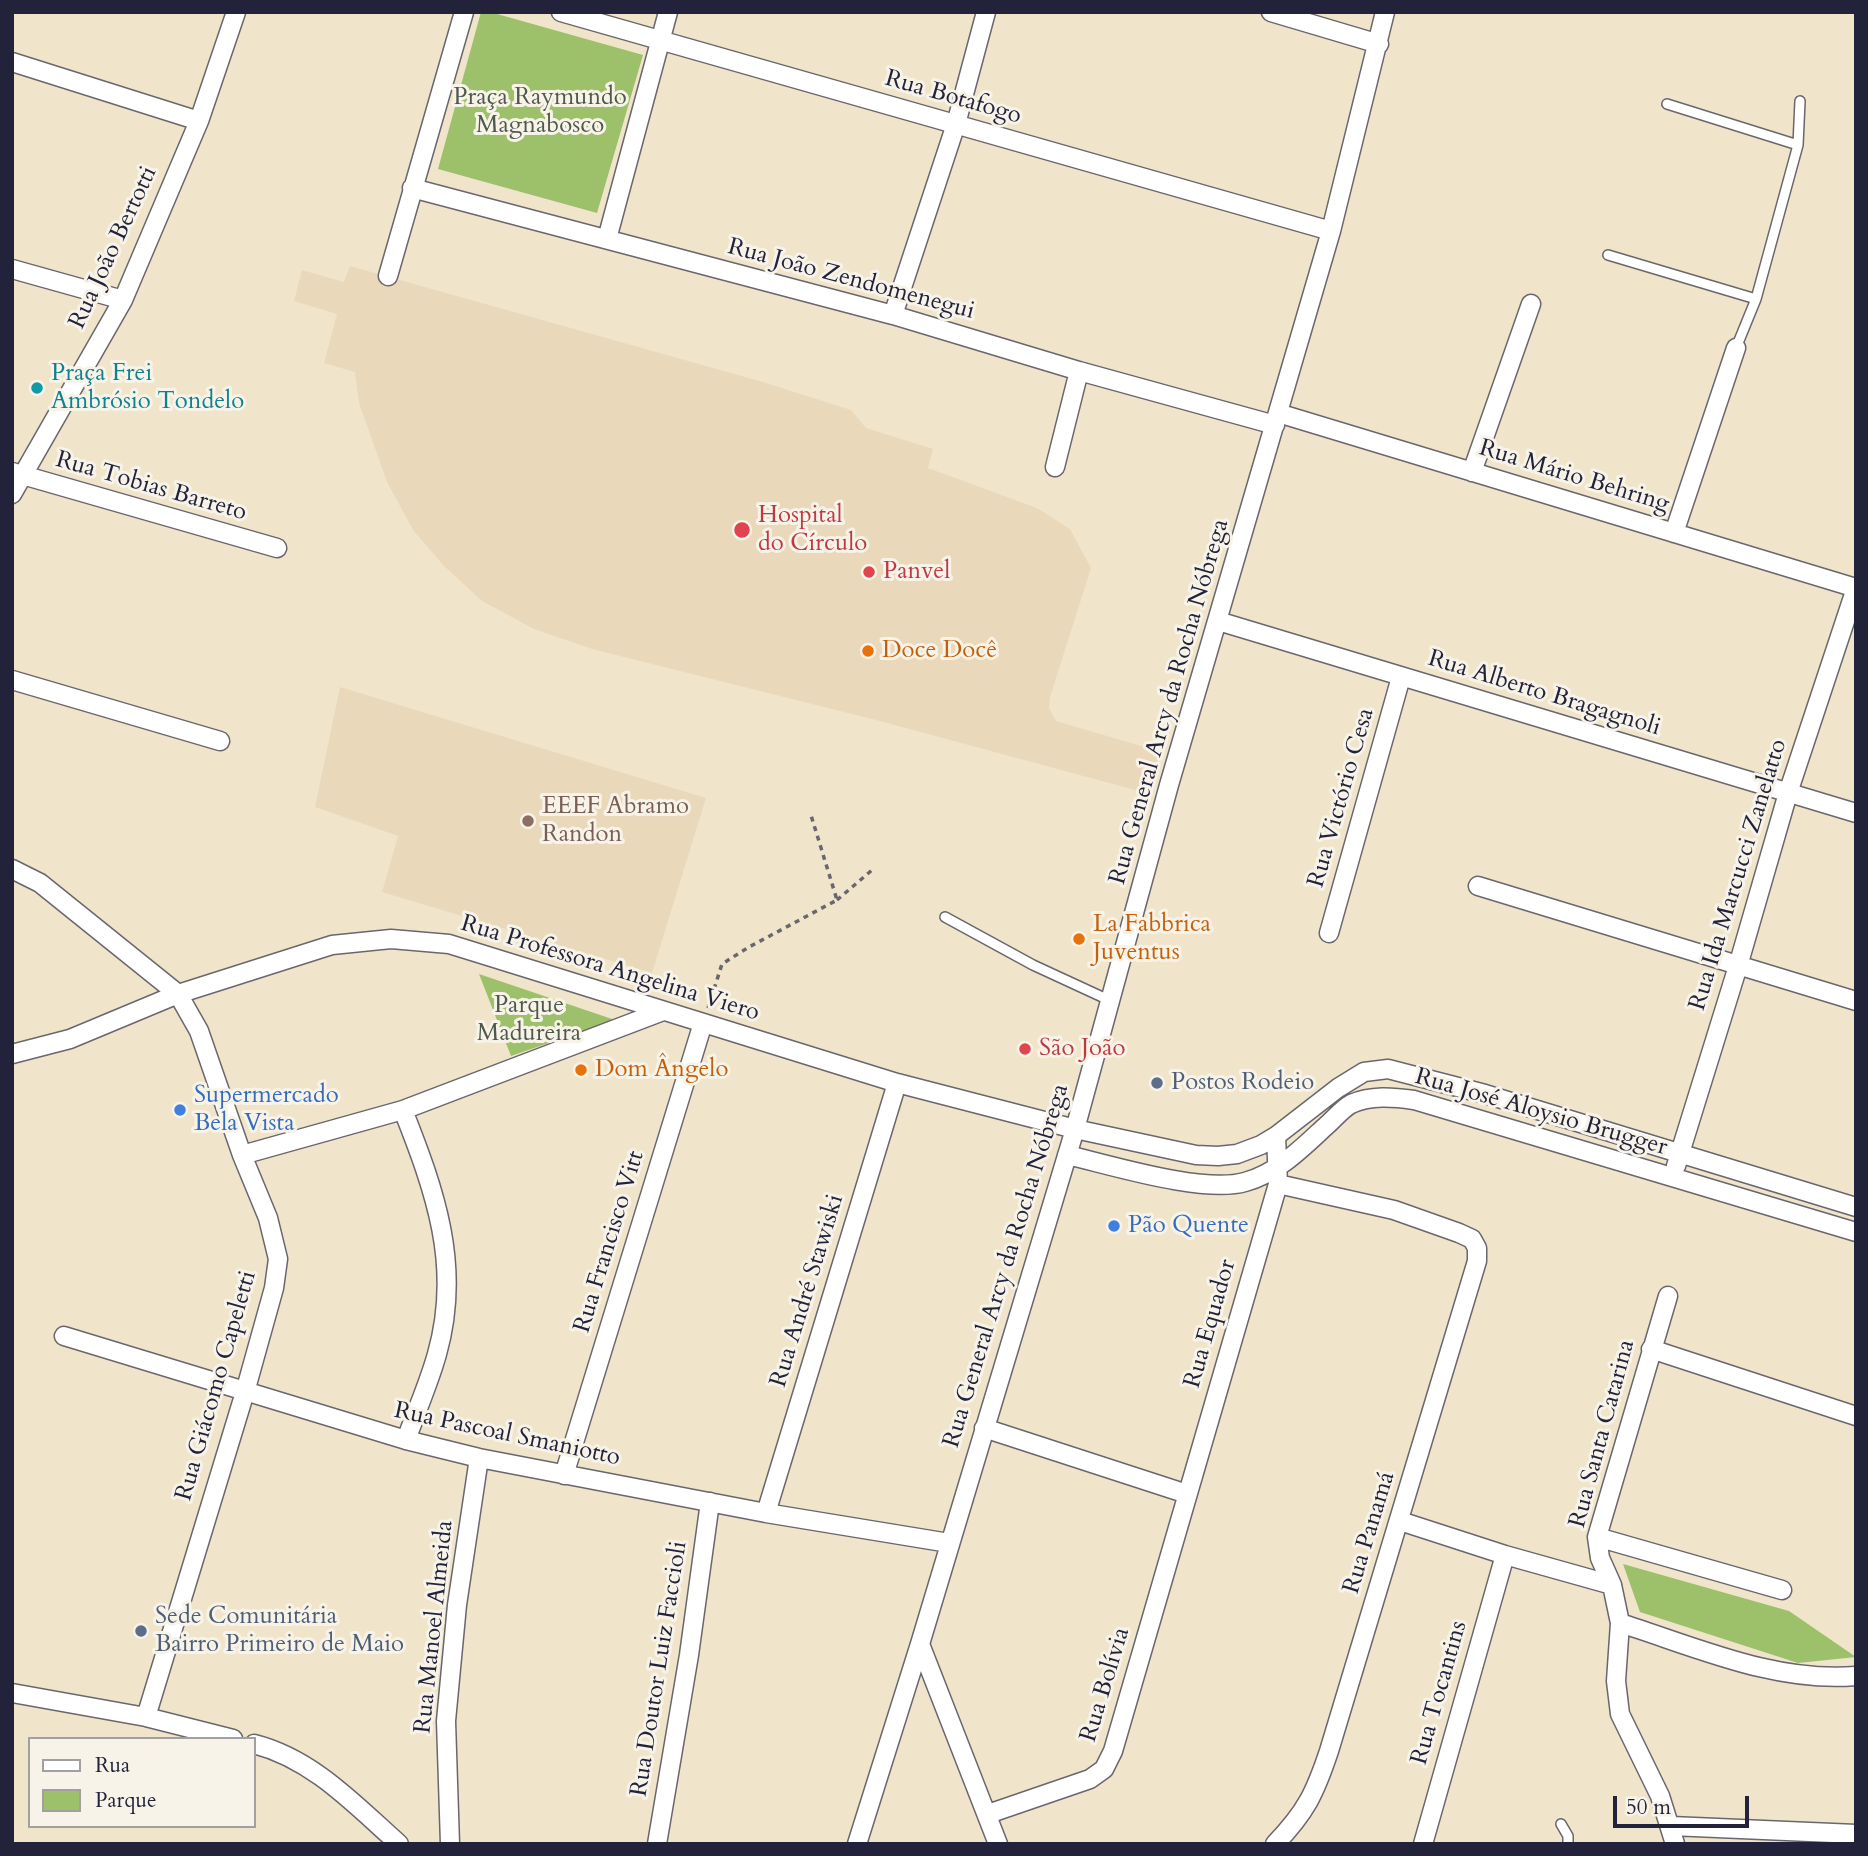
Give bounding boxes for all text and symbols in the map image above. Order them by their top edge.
street label: Rua Botafogo [881,65,1025,131]
park label: Praça Raymundo Magnabosco [453,84,627,140]
street label: Rua João Bertotti [64,162,164,334]
street label: Rua João Zendomenegui [725,233,977,327]
place label: Praça Frei Ambrósio Tondelo [51,360,244,416]
marker: Praça Frei Ambrósio Tondelo [29,380,45,396]
street label: Rua Mário Behring [1475,434,1673,520]
street label: Rua Tobias Barreto [52,446,250,528]
place label: Hospital do Círculo [758,502,867,558]
street label: Rua General Arcy da Rocha Nóbrega [1104,516,1236,888]
marker: Hospital do Círculo [732,520,752,540]
place label: Panvel [883,558,950,586]
marker: Panvel [861,564,877,580]
place label: Doce Docê [882,637,997,665]
marker: Doce Docê [860,643,876,659]
street label: Rua Alberto Bragagnoli [1424,645,1664,743]
street label: Rua Victório Cesa [1303,705,1381,891]
street label: Rua Ida Marcucci Zanelatto [1684,736,1794,1014]
place label: EEEF Abramo Randon [542,793,689,849]
marker: EEEF Abramo Randon [520,813,536,829]
street label: Rua Professora Angelina Viero [457,910,763,1028]
place label: La Fabbrica Juventus [1093,911,1211,967]
marker: La Fabbrica Juventus [1071,931,1087,947]
park label: Parque Madureira [477,992,581,1048]
place label: São João [1039,1035,1125,1063]
marker: São João [1017,1041,1033,1057]
place label: Dom Ângelo [595,1056,728,1084]
marker: Dom Ângelo [573,1062,589,1078]
street label: Rua José Aloysio Brugger [1412,1063,1670,1163]
place label: Postos Rodeio [1171,1069,1314,1097]
marker: Postos Rodeio [1149,1075,1165,1091]
street label: Rua General Arcy da Rocha Nóbrega [938,1081,1076,1451]
place label: Supermercado Bela Vista [194,1082,339,1138]
marker: Supermercado Bela Vista [172,1102,188,1118]
street label: Rua Francisco Vitt [569,1148,651,1336]
street label: Rua André Stawiski [765,1191,851,1391]
place label: Pão Quente [1128,1212,1249,1240]
marker: Pão Quente [1106,1218,1122,1234]
street label: Rua Equador [1179,1256,1243,1392]
street label: Rua Giácomo Capeletti [170,1268,264,1504]
street label: Rua Santa Catarina [1564,1337,1642,1531]
street label: Rua Pascoal Smaniotto [391,1397,623,1473]
street label: Rua Panamá [1338,1469,1402,1597]
street label: Rua Manoel Almeida [409,1519,461,1735]
street label: Rua Doutor Luiz Faccioli [626,1539,694,1799]
place label: Sede Comunitária Bairro Primeiro de Maio [155,1603,404,1659]
street label: Rua Tocantins [1406,1618,1474,1768]
marker: Sede Comunitária Bairro Primeiro de Maio [133,1623,149,1639]
street label: Rua Bolívia [1075,1624,1137,1746]
legend [28,1737,256,1828]
text: Rua [95,1751,130,1780]
scale bar [1616,1783,1752,1827]
text: Parque [95,1786,156,1815]
text: 50 m [1626,1793,1671,1822]

